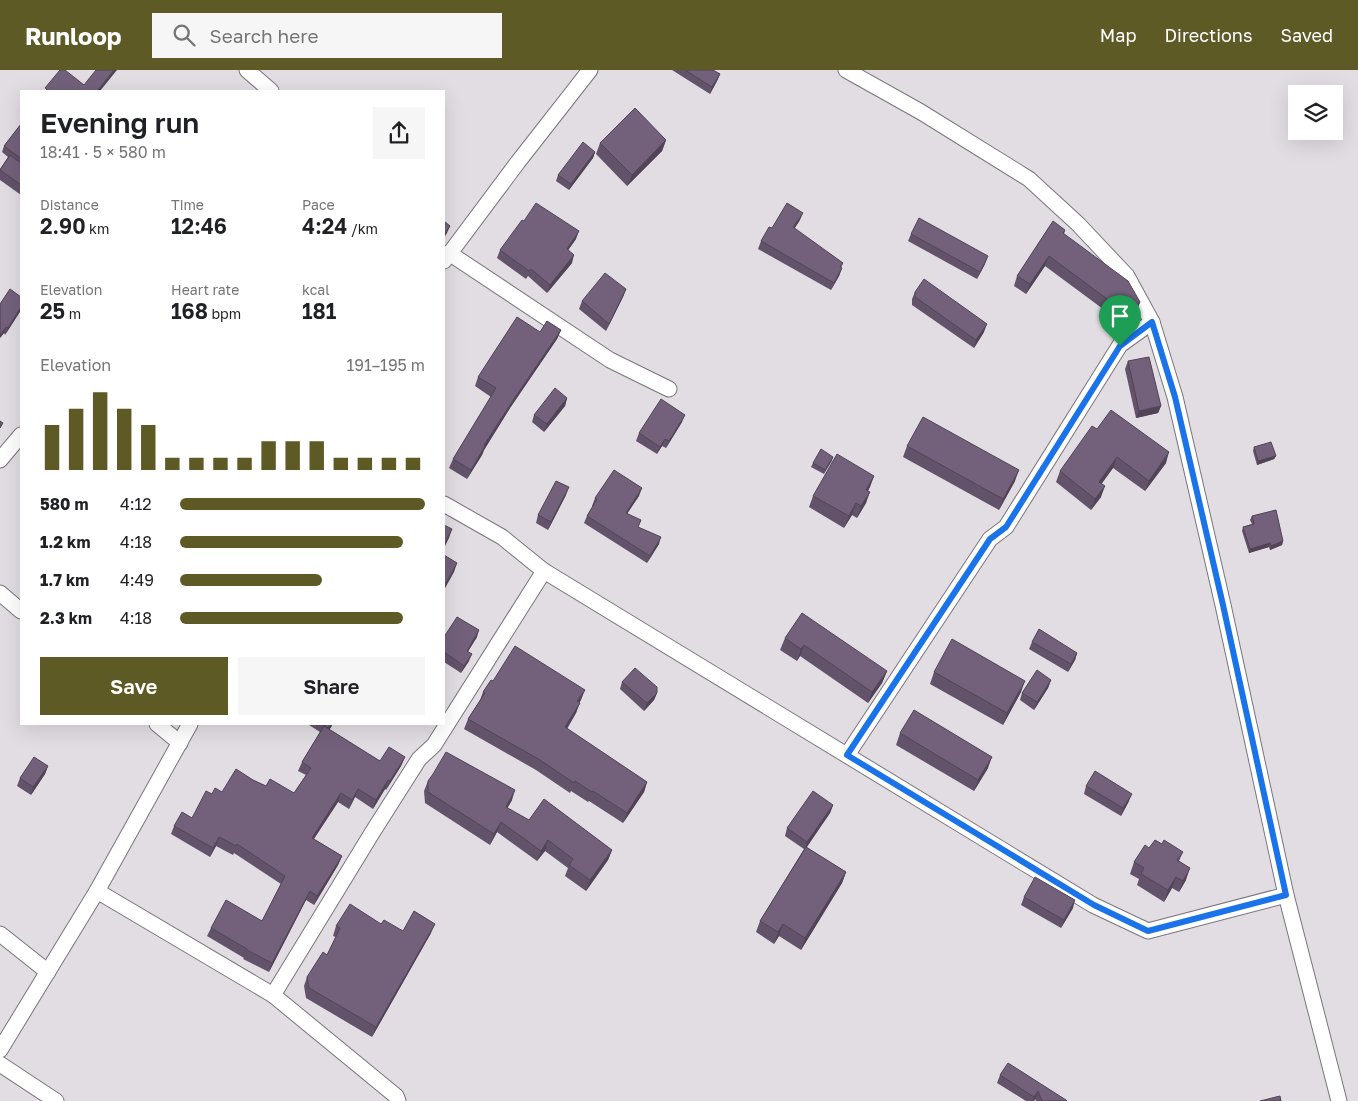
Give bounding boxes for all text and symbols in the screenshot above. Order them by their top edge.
search box [152,13,502,58]
text: Runloop [25,21,122,50]
icon: search [170,21,198,49]
text: Search here [210,24,318,47]
text: Map [1100,24,1136,46]
text: Directions [1164,24,1252,46]
text: Saved [1280,24,1333,46]
map controls [1288,85,1343,140]
button: layers [1288,85,1343,140]
text: Evening run [40,106,199,139]
button: share [373,107,425,159]
text: 18:41 · 5 × 580 m [40,142,166,162]
text: Distance [40,196,99,213]
text: Time [171,196,204,213]
text: Pace [302,196,335,213]
text: 2.90 [40,213,86,239]
text: 12:46 [171,213,227,239]
text: 4:24 [302,213,347,239]
text: km [86,220,109,237]
text: /km [347,220,378,237]
text: Elevation [40,281,102,298]
text: Heart rate [171,281,239,298]
text: kcal [302,281,330,298]
pin [1099,295,1141,346]
text: 25 [40,298,65,324]
text: 168 [171,298,208,324]
text: 181 [302,298,336,324]
icon: arrive [1106,302,1134,330]
text: m [65,305,81,322]
text: bpm [208,305,241,322]
text: Elevation [40,355,111,375]
text: 191–195 m [346,355,425,375]
text: 580 m [40,494,88,514]
text: 4:12 [120,494,152,514]
text: 1.2 km [40,532,90,552]
text: 4:18 [120,532,152,552]
text: 1.7 km [40,570,89,590]
text: 4:49 [120,570,154,590]
text: 2.3 km [40,608,92,628]
text: 4:18 [120,608,152,628]
button: Save [40,657,228,715]
button: Share [238,657,425,715]

